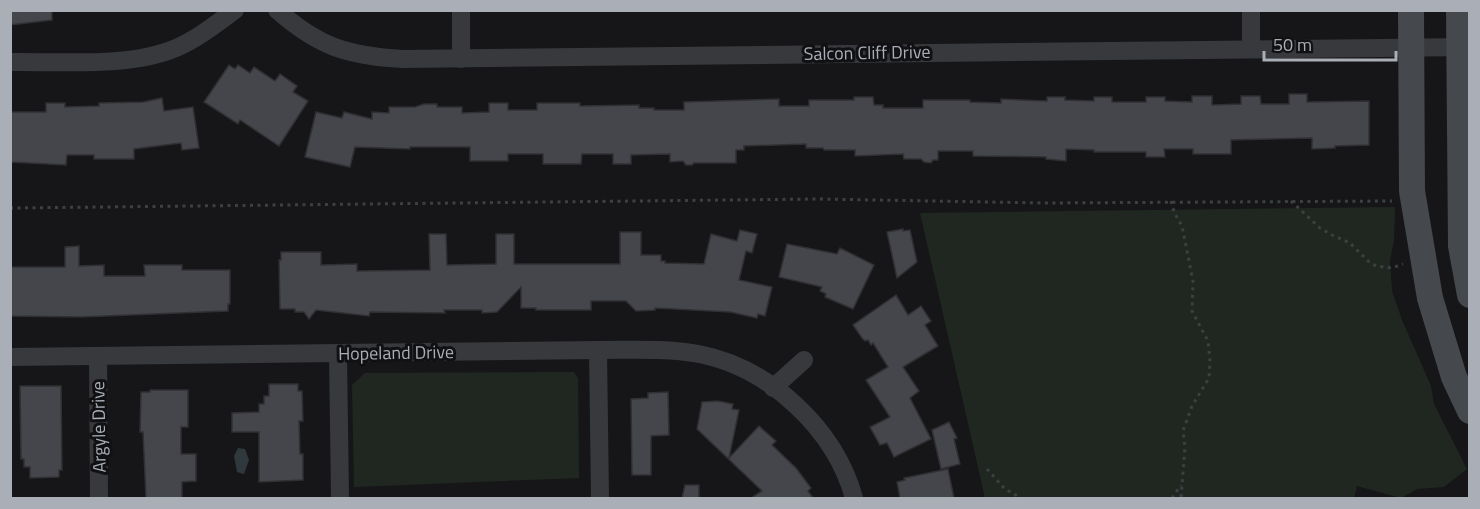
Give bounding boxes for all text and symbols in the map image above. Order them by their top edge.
scale bar [1264,24,1396,62]
text: 50 m [1273,31,1312,58]
street label: Salcon Cliff Drive [803,38,931,67]
street label: Hopeland Drive [338,338,454,367]
street label: Argyle Drive [84,381,113,473]

